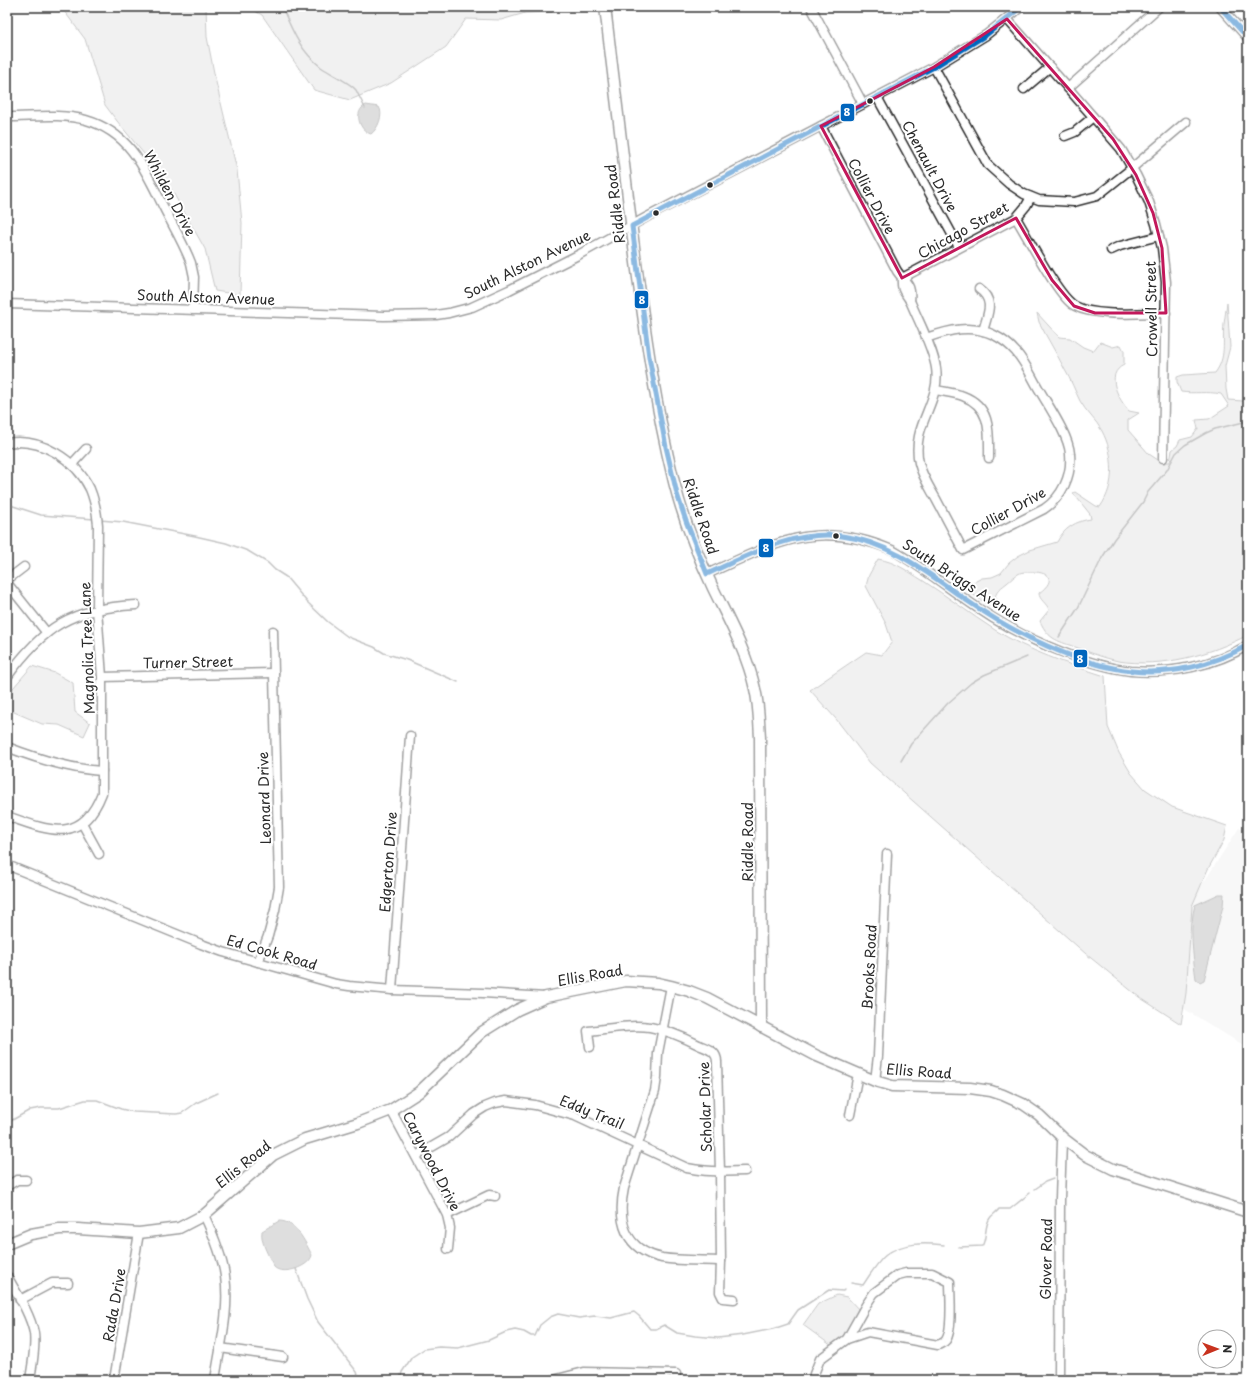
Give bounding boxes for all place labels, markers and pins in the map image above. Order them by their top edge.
unlabelled marker [865,96,875,106]
unlabelled marker [705,180,715,190]
unlabelled marker [651,208,661,218]
unlabelled marker [831,531,841,541]

